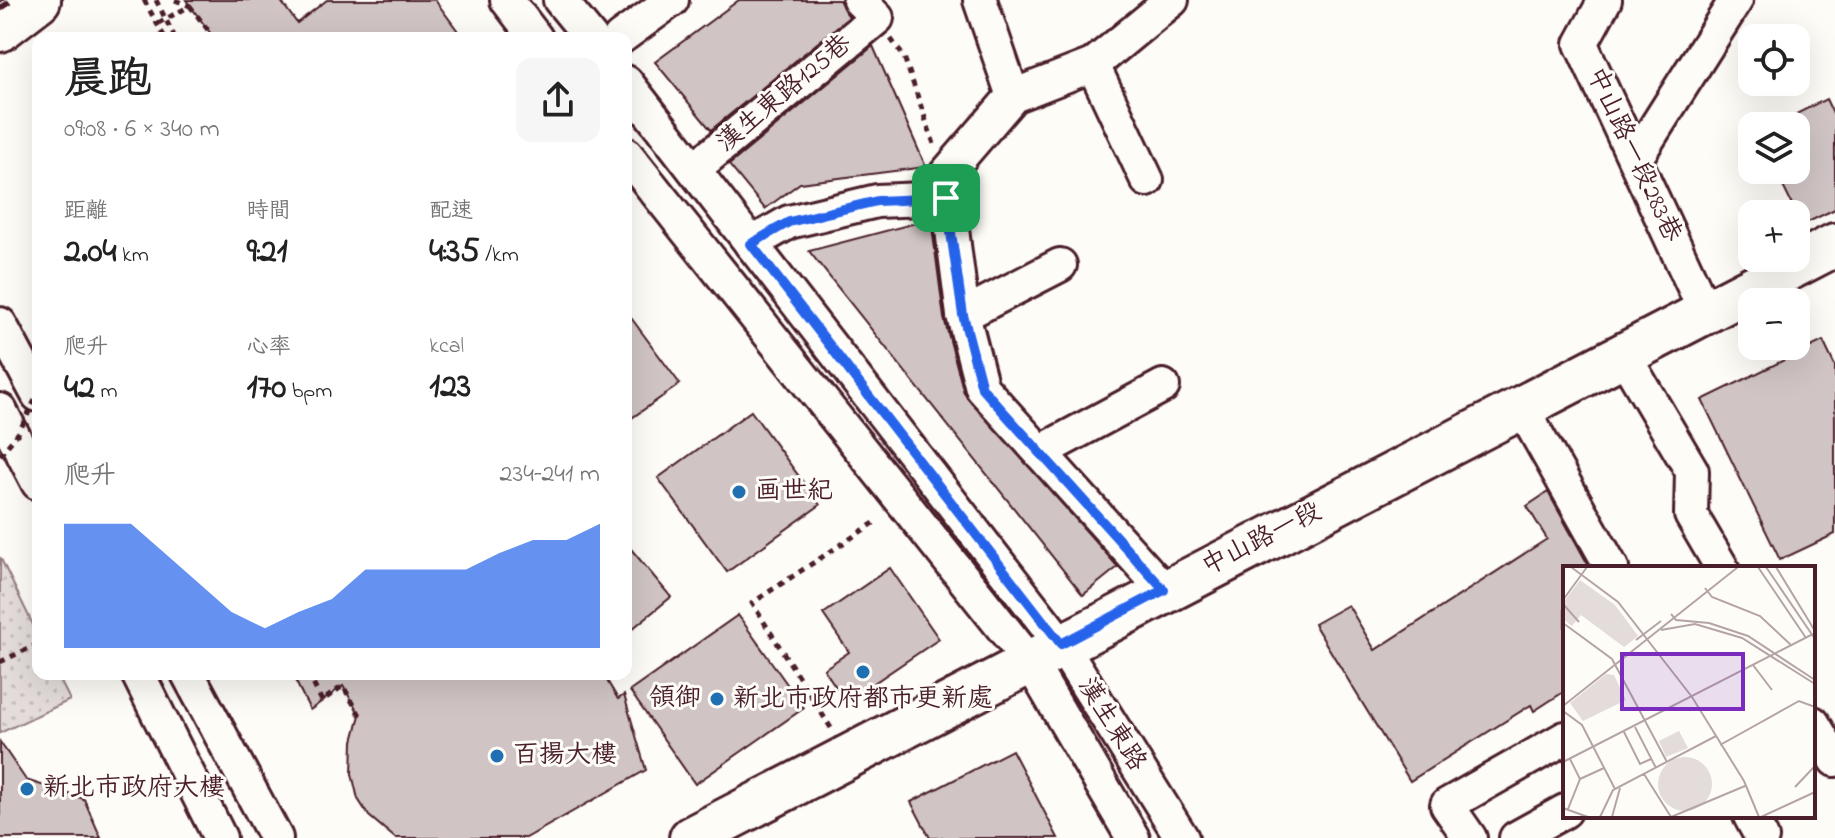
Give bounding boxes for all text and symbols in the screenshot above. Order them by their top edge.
map controls [1738,24,1810,360]
button: locate [1738,24,1810,96]
street label: 漢生東路125巷 [709,26,861,162]
text: 晨跑 [64,49,152,113]
button: share [516,58,600,142]
street label: 中山路一段283巷 [1576,61,1690,249]
text: 09:08 · 6 × 340 m [64,111,220,149]
button: layers [1738,112,1810,184]
pin [912,164,980,232]
icon: arrive [924,176,968,220]
text: 距離 [64,196,108,228]
text: 時間 [247,196,291,228]
text: 配速 [429,196,473,228]
button: + [1738,200,1810,272]
text: 2.04 [64,228,117,278]
text: 9:21 [247,228,288,278]
text: 4:35 [429,228,480,278]
text: km [117,240,149,272]
text: /km [480,240,519,272]
button: − [1738,288,1810,360]
text: kcal [429,331,464,363]
text: 爬升 [64,332,108,364]
text: 心率 [247,332,291,364]
text: 123 [429,363,471,413]
text: 42 [64,364,95,414]
text: 170 [247,364,286,414]
text: m [95,376,117,408]
text: bpm [286,376,332,408]
text: 234–241 m [500,456,600,494]
text: 爬升 [64,458,116,496]
place label: 画世紀 [755,473,833,511]
marker: 画世紀 [730,483,748,501]
street label: 中山路一段 [1195,494,1329,586]
inset map [1563,566,1815,818]
marker: 新北市政府都市更新處 [854,663,872,681]
street label: 漢生東路 [1067,671,1155,779]
place label: 領御 [649,680,701,718]
place label: 新北市政府都市更新處 [733,681,993,719]
marker: 領御 [708,690,726,708]
place label: 百揚大樓 [513,737,617,775]
marker: 百揚大樓 [488,747,506,765]
place label: 新北市政府大樓 [43,770,225,808]
marker: 新北市政府大樓 [18,780,36,798]

